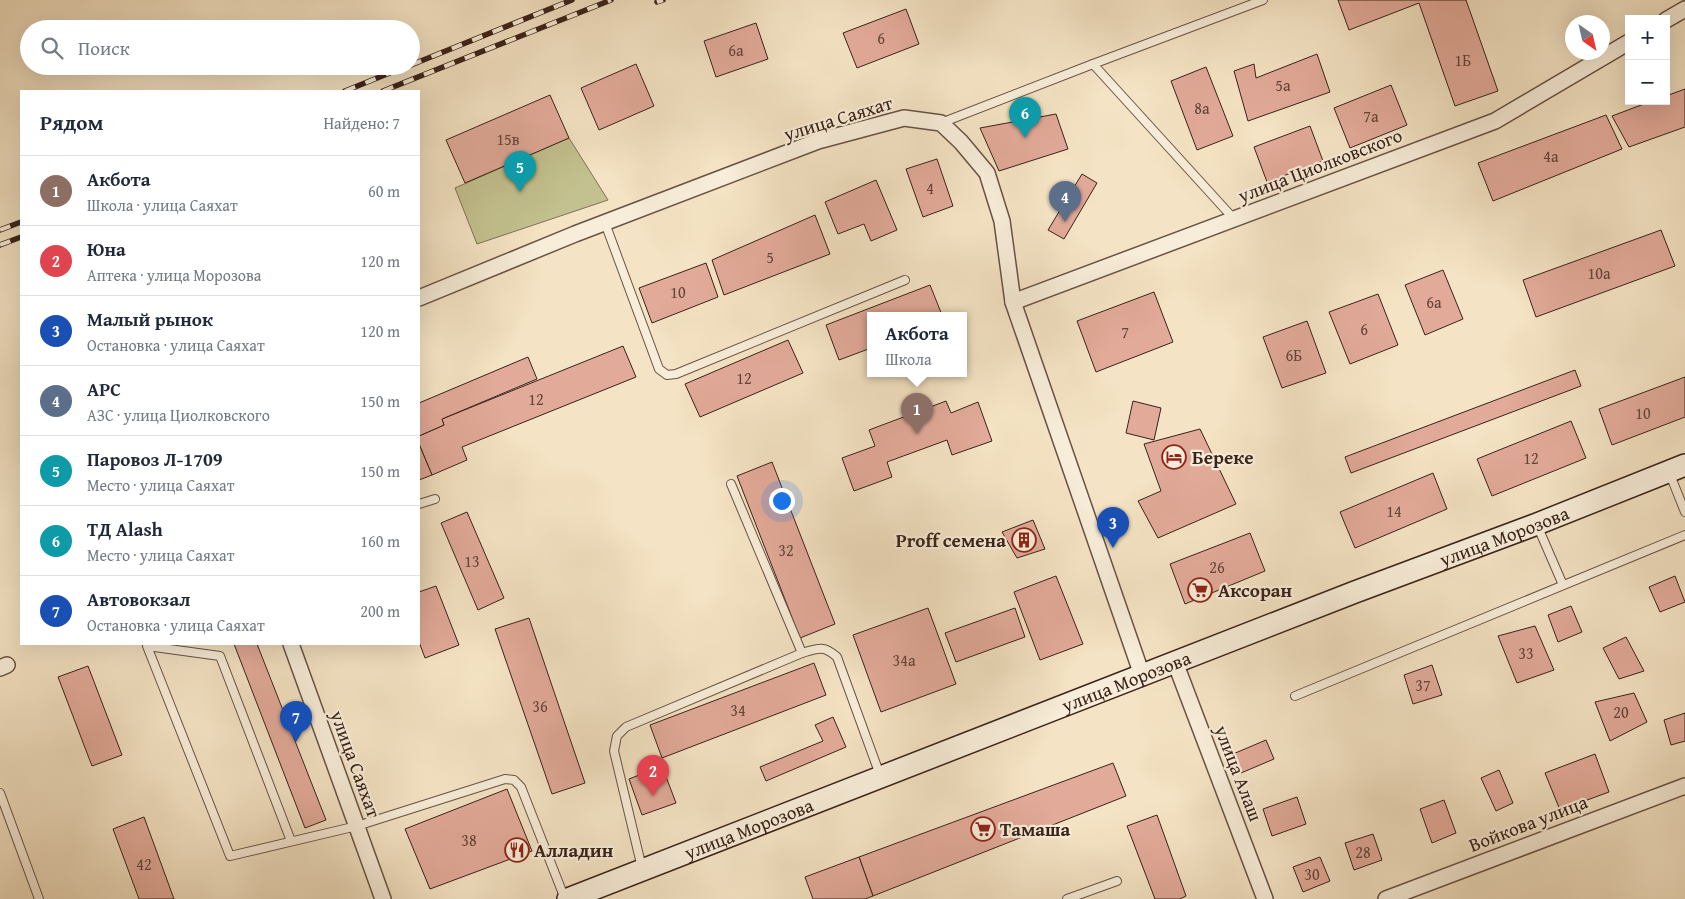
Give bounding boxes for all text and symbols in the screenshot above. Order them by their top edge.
north arrow [1565,15,1610,60]
map controls [1625,15,1670,105]
button: + [1625,15,1670,60]
search box [20,20,420,75]
house number: 6 [877,26,885,50]
icon: search [38,34,66,62]
text: Поиск [78,34,130,62]
house number: 6а [728,38,744,62]
house number: 1Б [1455,48,1471,72]
button: − [1625,60,1670,105]
house number: 5а [1275,73,1291,97]
street label: улица Саяхат [779,88,897,148]
house number: 8а [1194,96,1210,120]
pin: 6 [1009,97,1041,138]
house number: 7а [1363,104,1379,128]
text: Рядом [40,107,103,138]
text: Найдено: 7 [323,111,400,135]
street label: улица Циолковского [1233,121,1406,210]
house number: 15в [496,127,520,151]
house number: 4а [1543,144,1559,168]
pin: 5 [504,151,536,192]
text: Акбота [87,165,150,193]
house number: 4 [926,176,934,200]
text: 1 [52,179,60,203]
text: 60 m [368,179,400,203]
pin: 4 [1049,181,1081,222]
text: Школа · улица Саяхат [87,193,238,217]
text: Юна [87,235,126,263]
house number: 5 [766,245,774,269]
text: 2 [52,249,60,273]
text: 120 m [360,249,400,273]
house number: 10а [1587,261,1611,285]
text: Аптека · улица Морозова [87,263,261,287]
house number: 10 [670,280,686,304]
house number: 6а [1426,290,1442,314]
text: Малый рынок [87,305,213,333]
popup [867,312,967,377]
house number: 6 [1360,317,1368,341]
text: 3 [52,319,60,343]
text: 120 m [360,319,400,343]
text: Акбота [885,319,949,347]
house number: 7 [1121,320,1129,344]
text: Остановка · улица Саяхат [87,333,265,357]
house number: 6Б [1286,343,1302,367]
text: Школа [885,347,932,371]
house number: 12 [736,366,752,390]
text: АРС [87,375,121,403]
house number: 12 [528,387,544,411]
text: 4 [52,389,60,413]
text: 150 m [360,389,400,413]
pin: 1 [901,393,933,434]
house number: 10 [1635,401,1651,425]
text: АЗС · улица Циолковского [87,403,270,427]
place label: Береке [1192,443,1253,471]
hotel icon: Береке [1161,444,1187,470]
text: Паровоз Л-1709 [87,445,223,473]
house number: 12 [1523,446,1539,470]
text: 5 [52,459,60,483]
text: 150 m [360,459,400,483]
text: Место · улица Саяхат [87,473,234,497]
your location [769,488,795,514]
house number: 14 [1386,499,1402,523]
street label: улица Морозова [1434,499,1573,574]
pin: 3 [1097,507,1129,548]
text: ТД Alash [87,515,163,543]
place label: Proff семена [896,526,1006,554]
building icon: Proff семена [1011,527,1037,553]
text: 6 [52,529,60,553]
text: 160 m [360,529,400,553]
house number: 32 [778,538,794,562]
text: Место · улица Саяхат [87,543,234,567]
house number: 13 [464,549,480,573]
house number: 26 [1209,555,1225,579]
place label: Аксоран [1218,576,1292,604]
supermarket icon: Аксоран [1187,577,1213,603]
text: Автовокзал [87,585,190,613]
text: 7 [52,599,60,623]
text: 200 m [360,599,400,623]
text: Остановка · улица Саяхат [87,613,265,637]
house number: 33 [1518,641,1534,665]
street label: улица Морозова [1056,643,1195,720]
house number: 34а [892,648,916,672]
house number: 37 [1415,673,1431,697]
house number: 36 [532,694,548,718]
house number: 34 [730,698,746,722]
house number: 20 [1613,700,1629,724]
pin: 7 [280,701,312,742]
street label: улица Саяхат [323,705,389,822]
street label: улица Алаш [1207,720,1270,825]
pin: 2 [637,755,669,796]
street label: Войкова улица [1465,787,1591,859]
street label: улица Морозова [679,791,817,867]
place label: Тамаша [1000,815,1071,843]
supermarket icon: Тамаша [970,816,996,842]
house number: 38 [461,828,477,852]
place label: Алладин [534,836,614,864]
restaurant icon: Алладин [504,837,530,863]
house number: 28 [1355,840,1371,864]
house number: 42 [136,852,152,876]
house number: 30 [1304,862,1320,886]

